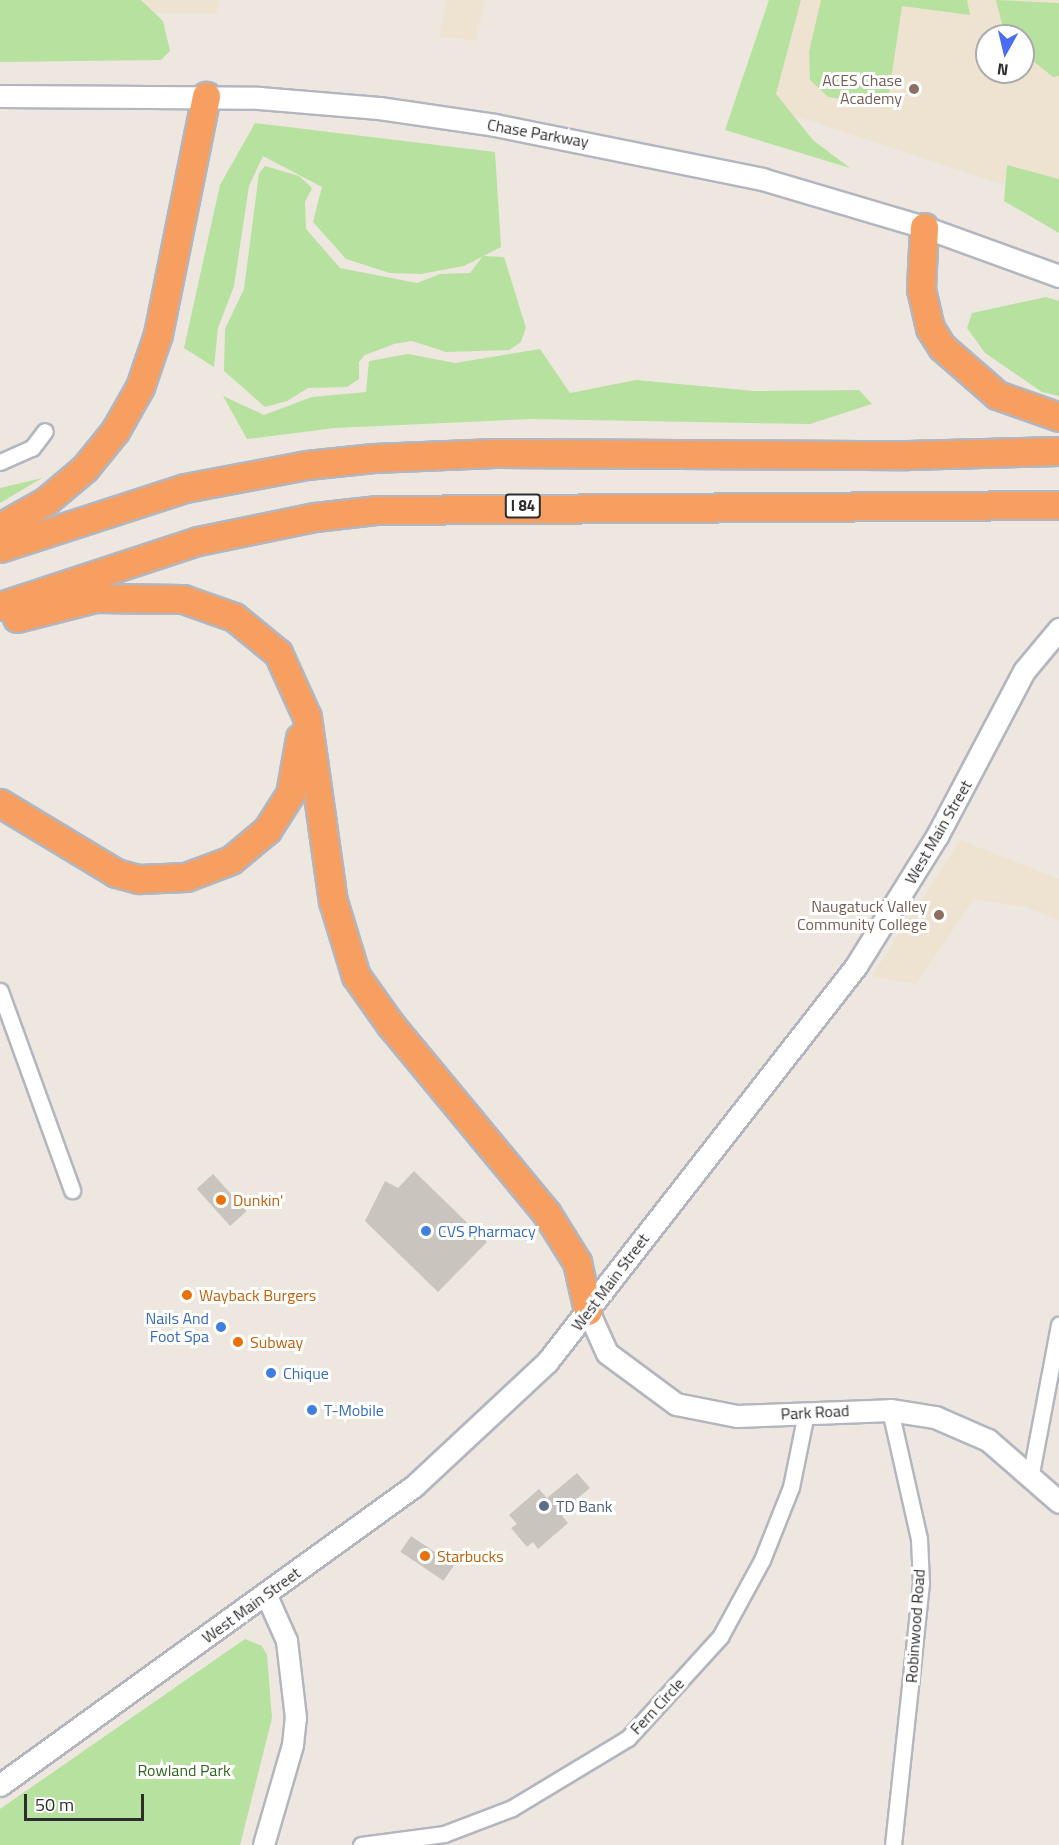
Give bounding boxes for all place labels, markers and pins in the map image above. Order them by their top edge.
place label: ACES Chase Academy [822,70,902,108]
marker: ACES Chase Academy [907,82,921,96]
place label: Naugatuck Valley Community College [797,896,927,934]
marker: Naugatuck Valley Community College [932,908,946,922]
place label: Dunkin' [233,1190,283,1210]
marker: Dunkin' [214,1193,228,1207]
place label: CVS Pharmacy [438,1221,536,1241]
marker: CVS Pharmacy [419,1224,433,1238]
place label: Wayback Burgers [199,1285,316,1305]
marker: Wayback Burgers [180,1288,194,1302]
place label: Nails And Foot Spa [145,1308,209,1346]
marker: Nails And Foot Spa [214,1320,228,1334]
place label: Subway [250,1332,303,1352]
marker: Subway [231,1335,245,1349]
place label: Chique [283,1363,329,1383]
marker: Chique [264,1366,278,1380]
place label: T-Mobile [324,1400,384,1420]
marker: T-Mobile [305,1403,319,1417]
place label: TD Bank [556,1496,612,1516]
marker: TD Bank [537,1499,551,1513]
place label: Starbucks [437,1546,504,1566]
marker: Starbucks [418,1549,432,1563]

